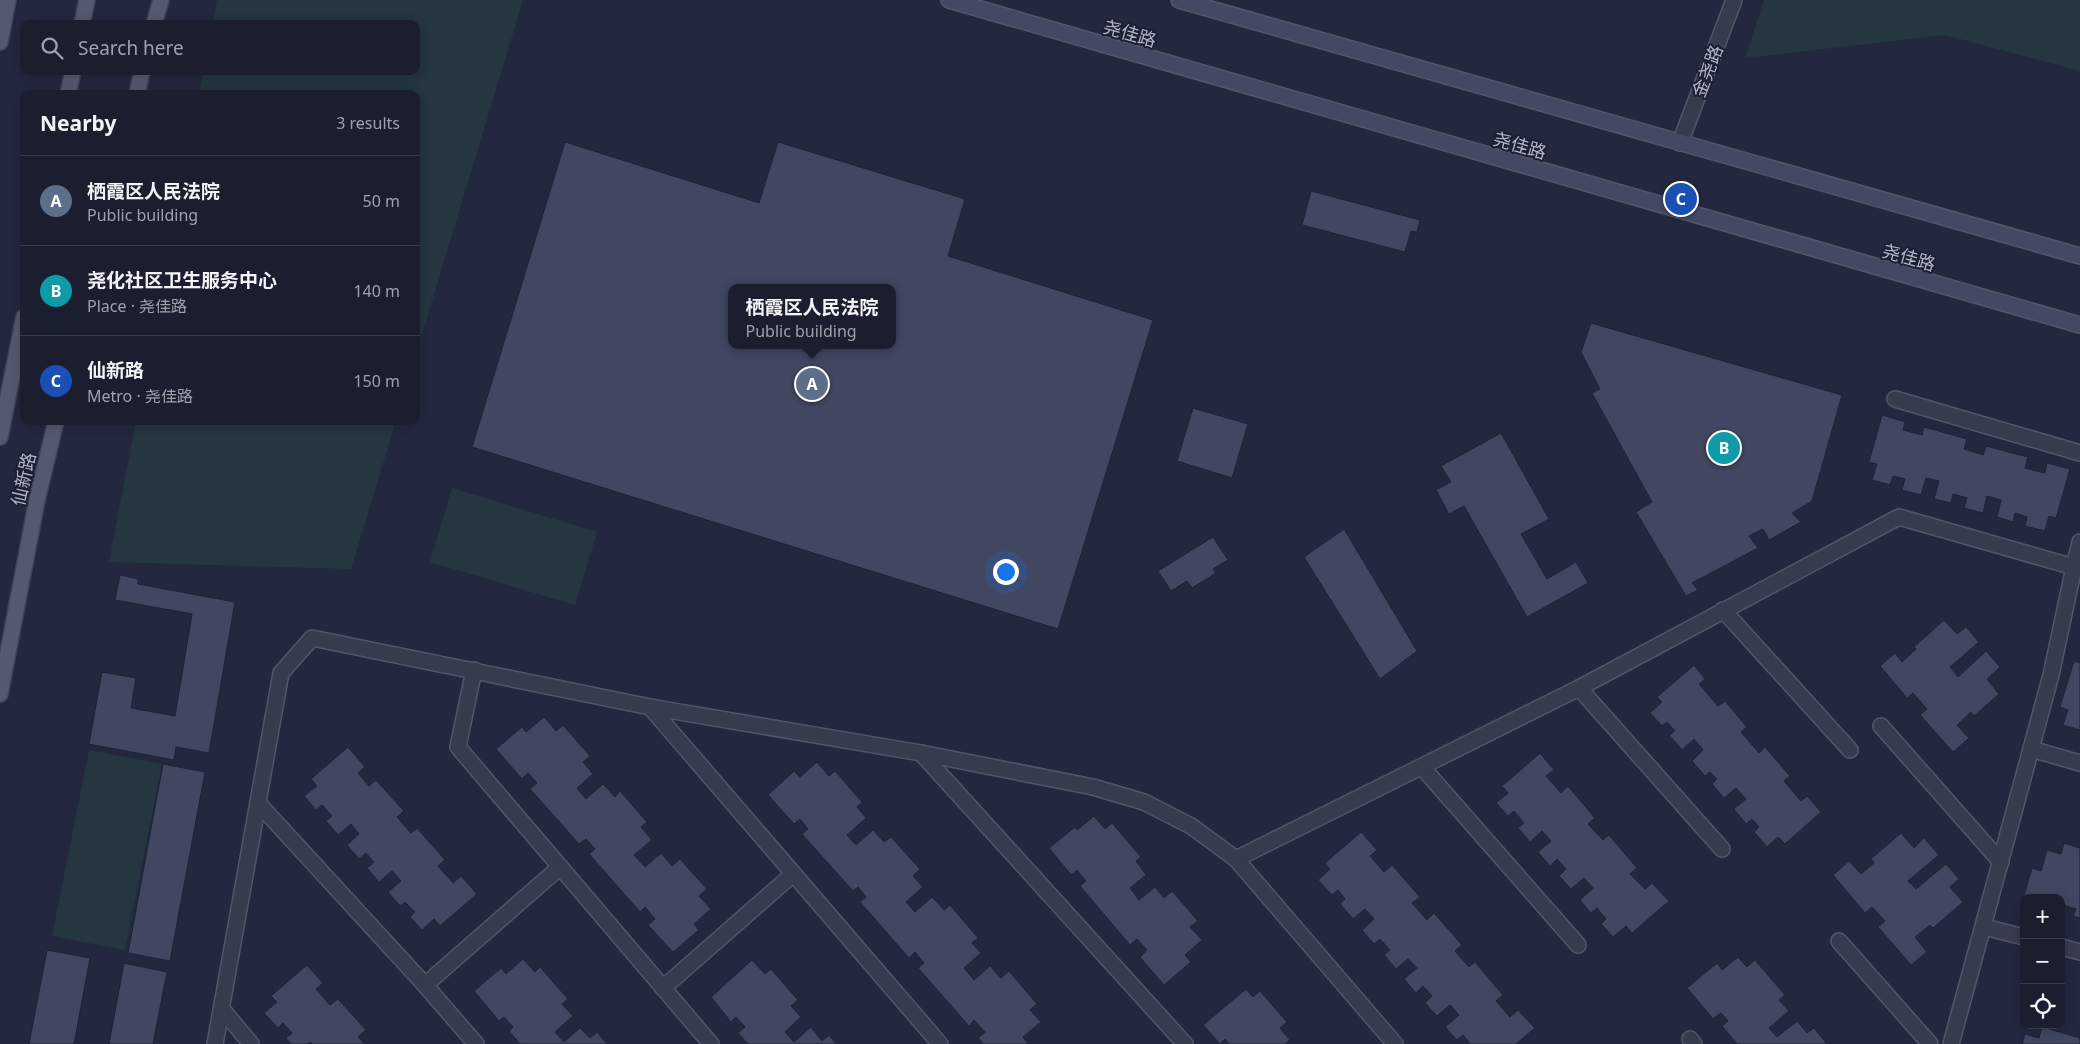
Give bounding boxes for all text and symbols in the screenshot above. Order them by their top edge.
street label: 尧佳路 [1101,14,1159,52]
search box [20,20,420,75]
icon: search [38,34,66,62]
text: Search here [78,35,184,61]
street label: 金尧路 [1686,41,1728,101]
text: Nearby [40,109,116,137]
text: 3 results [336,112,400,134]
street label: 尧佳路 [1491,126,1549,164]
text: 栖霞区人民法院 [87,178,220,204]
pin: C [1665,180,1697,218]
text: A [50,190,62,212]
text: 50 m [363,190,400,212]
text: Public building [87,204,198,226]
street label: 尧佳路 [1880,238,1938,276]
text: 尧化社区卫生服务中心 [87,267,277,293]
text: B [51,280,61,302]
text: 140 m [353,280,400,302]
popup [728,284,896,349]
text: 栖霞区人民法院 [745,294,879,320]
text: Place · 尧佳路 [87,295,187,317]
text: Public building [745,320,857,342]
text: 仙新路 [87,357,144,383]
pin: A [796,365,828,403]
text: C [51,370,61,392]
text: 150 m [353,370,400,392]
text: Metro · 尧佳路 [87,385,193,407]
pin: B [1708,429,1740,467]
street label: 仙新路 [5,450,41,508]
your location [993,559,1019,585]
map controls [2020,894,2065,1029]
button: + [2020,894,2065,939]
button: − [2020,939,2065,984]
button: locate [2020,984,2065,1029]

